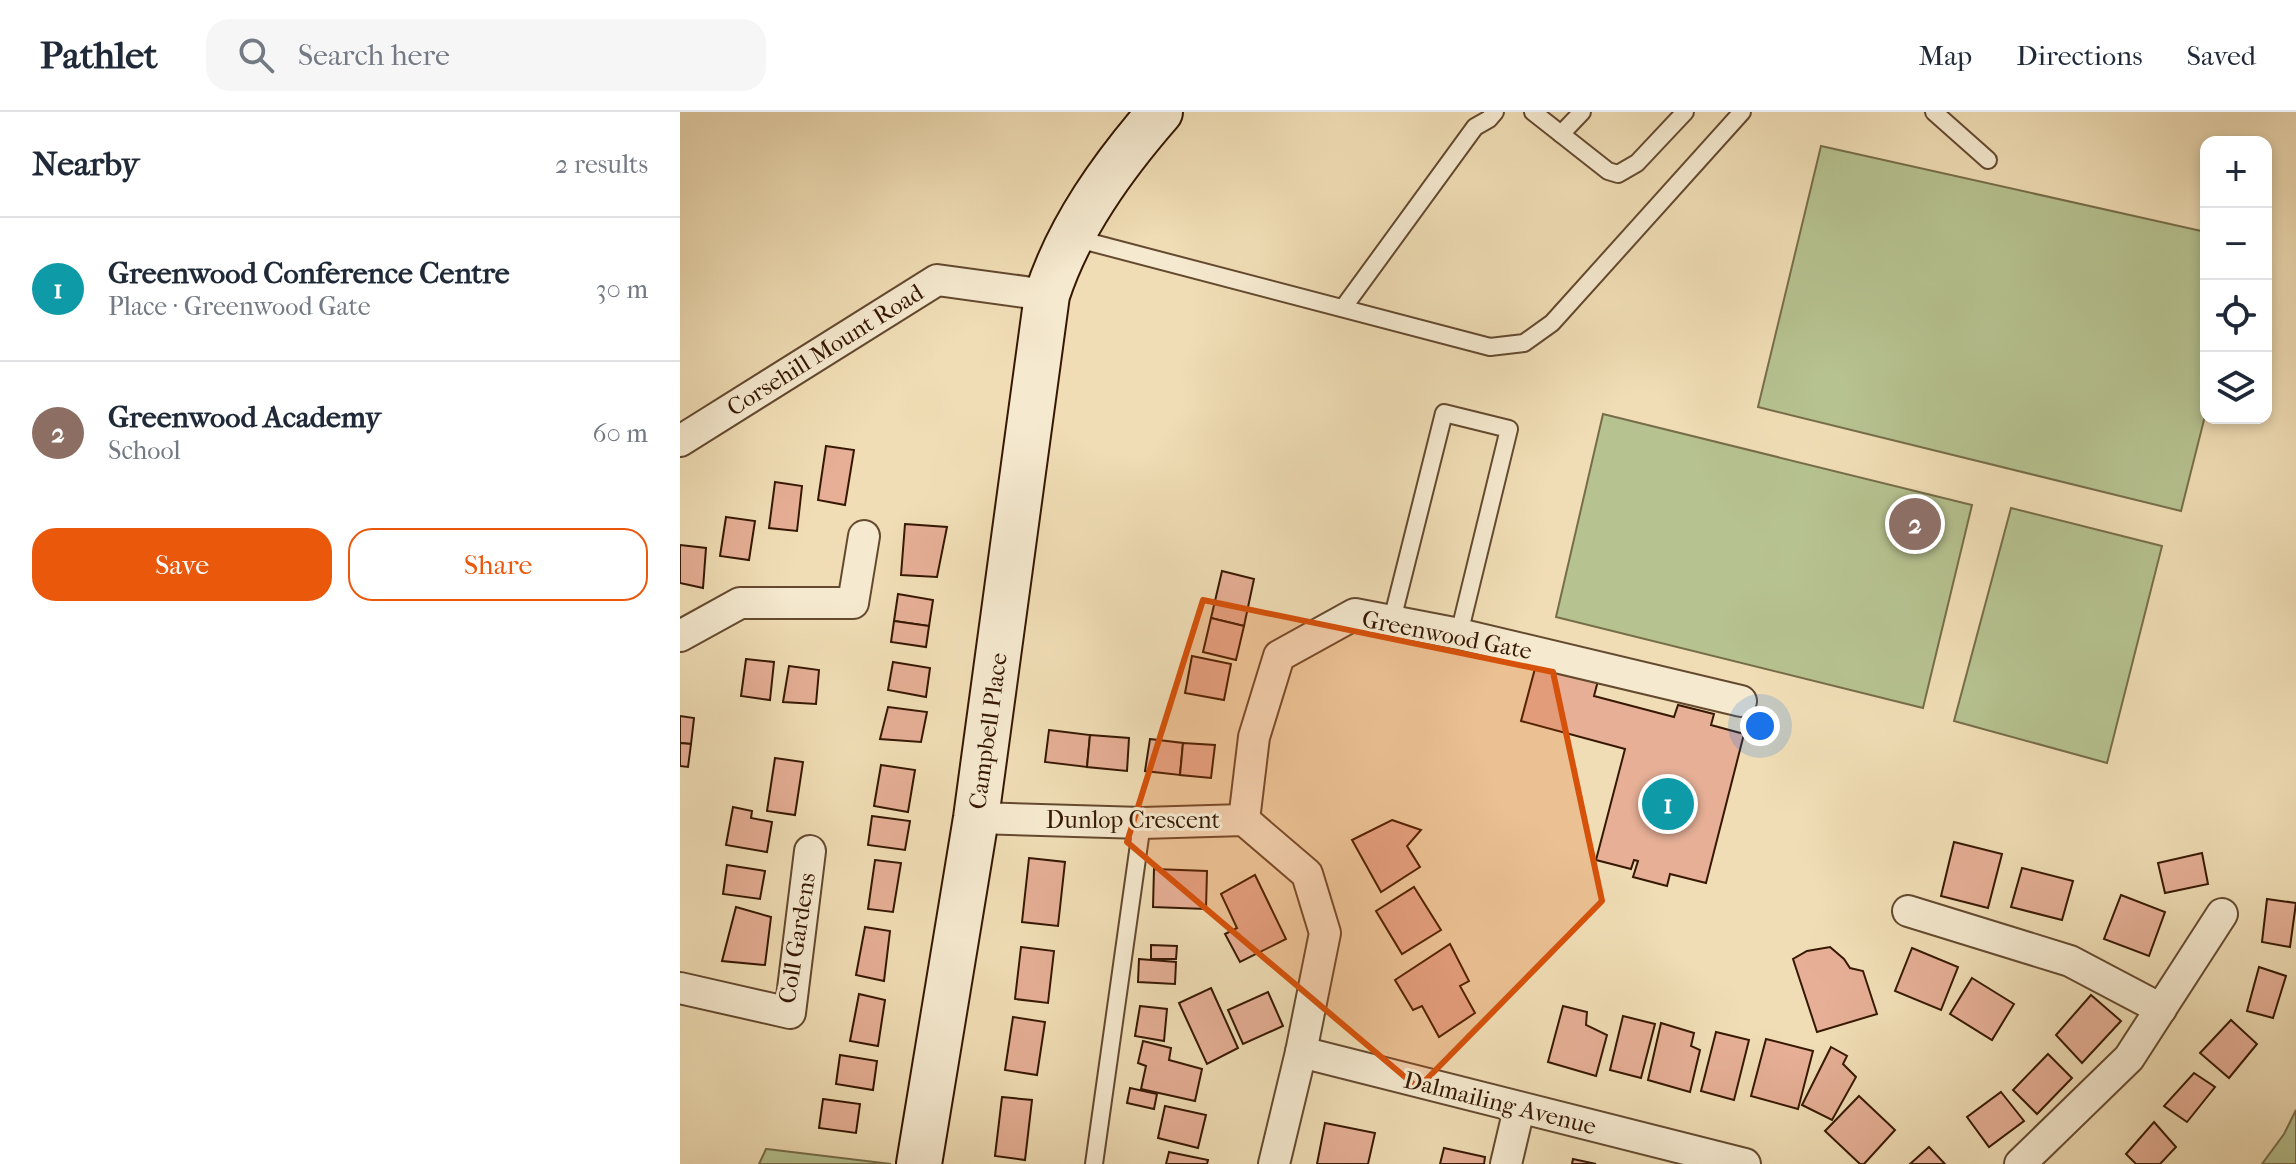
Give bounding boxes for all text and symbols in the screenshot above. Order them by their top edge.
search box [206,19,766,91]
text: Pathlet [40,33,158,78]
icon: search [234,33,278,77]
text: Search here [298,38,450,73]
text: Map [1919,39,1972,72]
text: Directions [2016,39,2143,72]
text: Saved [2187,39,2256,72]
map controls [2200,136,2272,424]
button: + [2200,136,2272,208]
text: Nearby [32,144,139,184]
text: 2 results [555,149,648,180]
button: − [2200,208,2272,280]
text: Greenwood Conference Centre [108,256,510,291]
text: 1 [53,274,63,305]
text: 30 m [596,274,648,305]
street label: Corsehill Mount Road [722,278,929,422]
button: locate [2200,280,2272,352]
text: Place · Greenwood Gate [108,291,371,322]
button: layers [2200,352,2272,424]
text: Greenwood Academy [108,400,381,435]
text: 2 [51,418,65,449]
text: 60 m [592,418,648,449]
text: School [108,435,181,466]
pin: 2 [1889,494,1941,554]
button: Save [32,528,332,601]
button: Share [348,528,648,601]
street label: Greenwood Gate [1360,605,1535,665]
street label: Campbell Place [963,651,1013,811]
your location [1740,706,1780,746]
pin: 1 [1642,774,1694,834]
street label: Dunlop Crescent [1046,806,1221,834]
street label: Coll Gardens [773,870,821,1006]
street label: Dalmailing Avenue [1401,1066,1599,1140]

